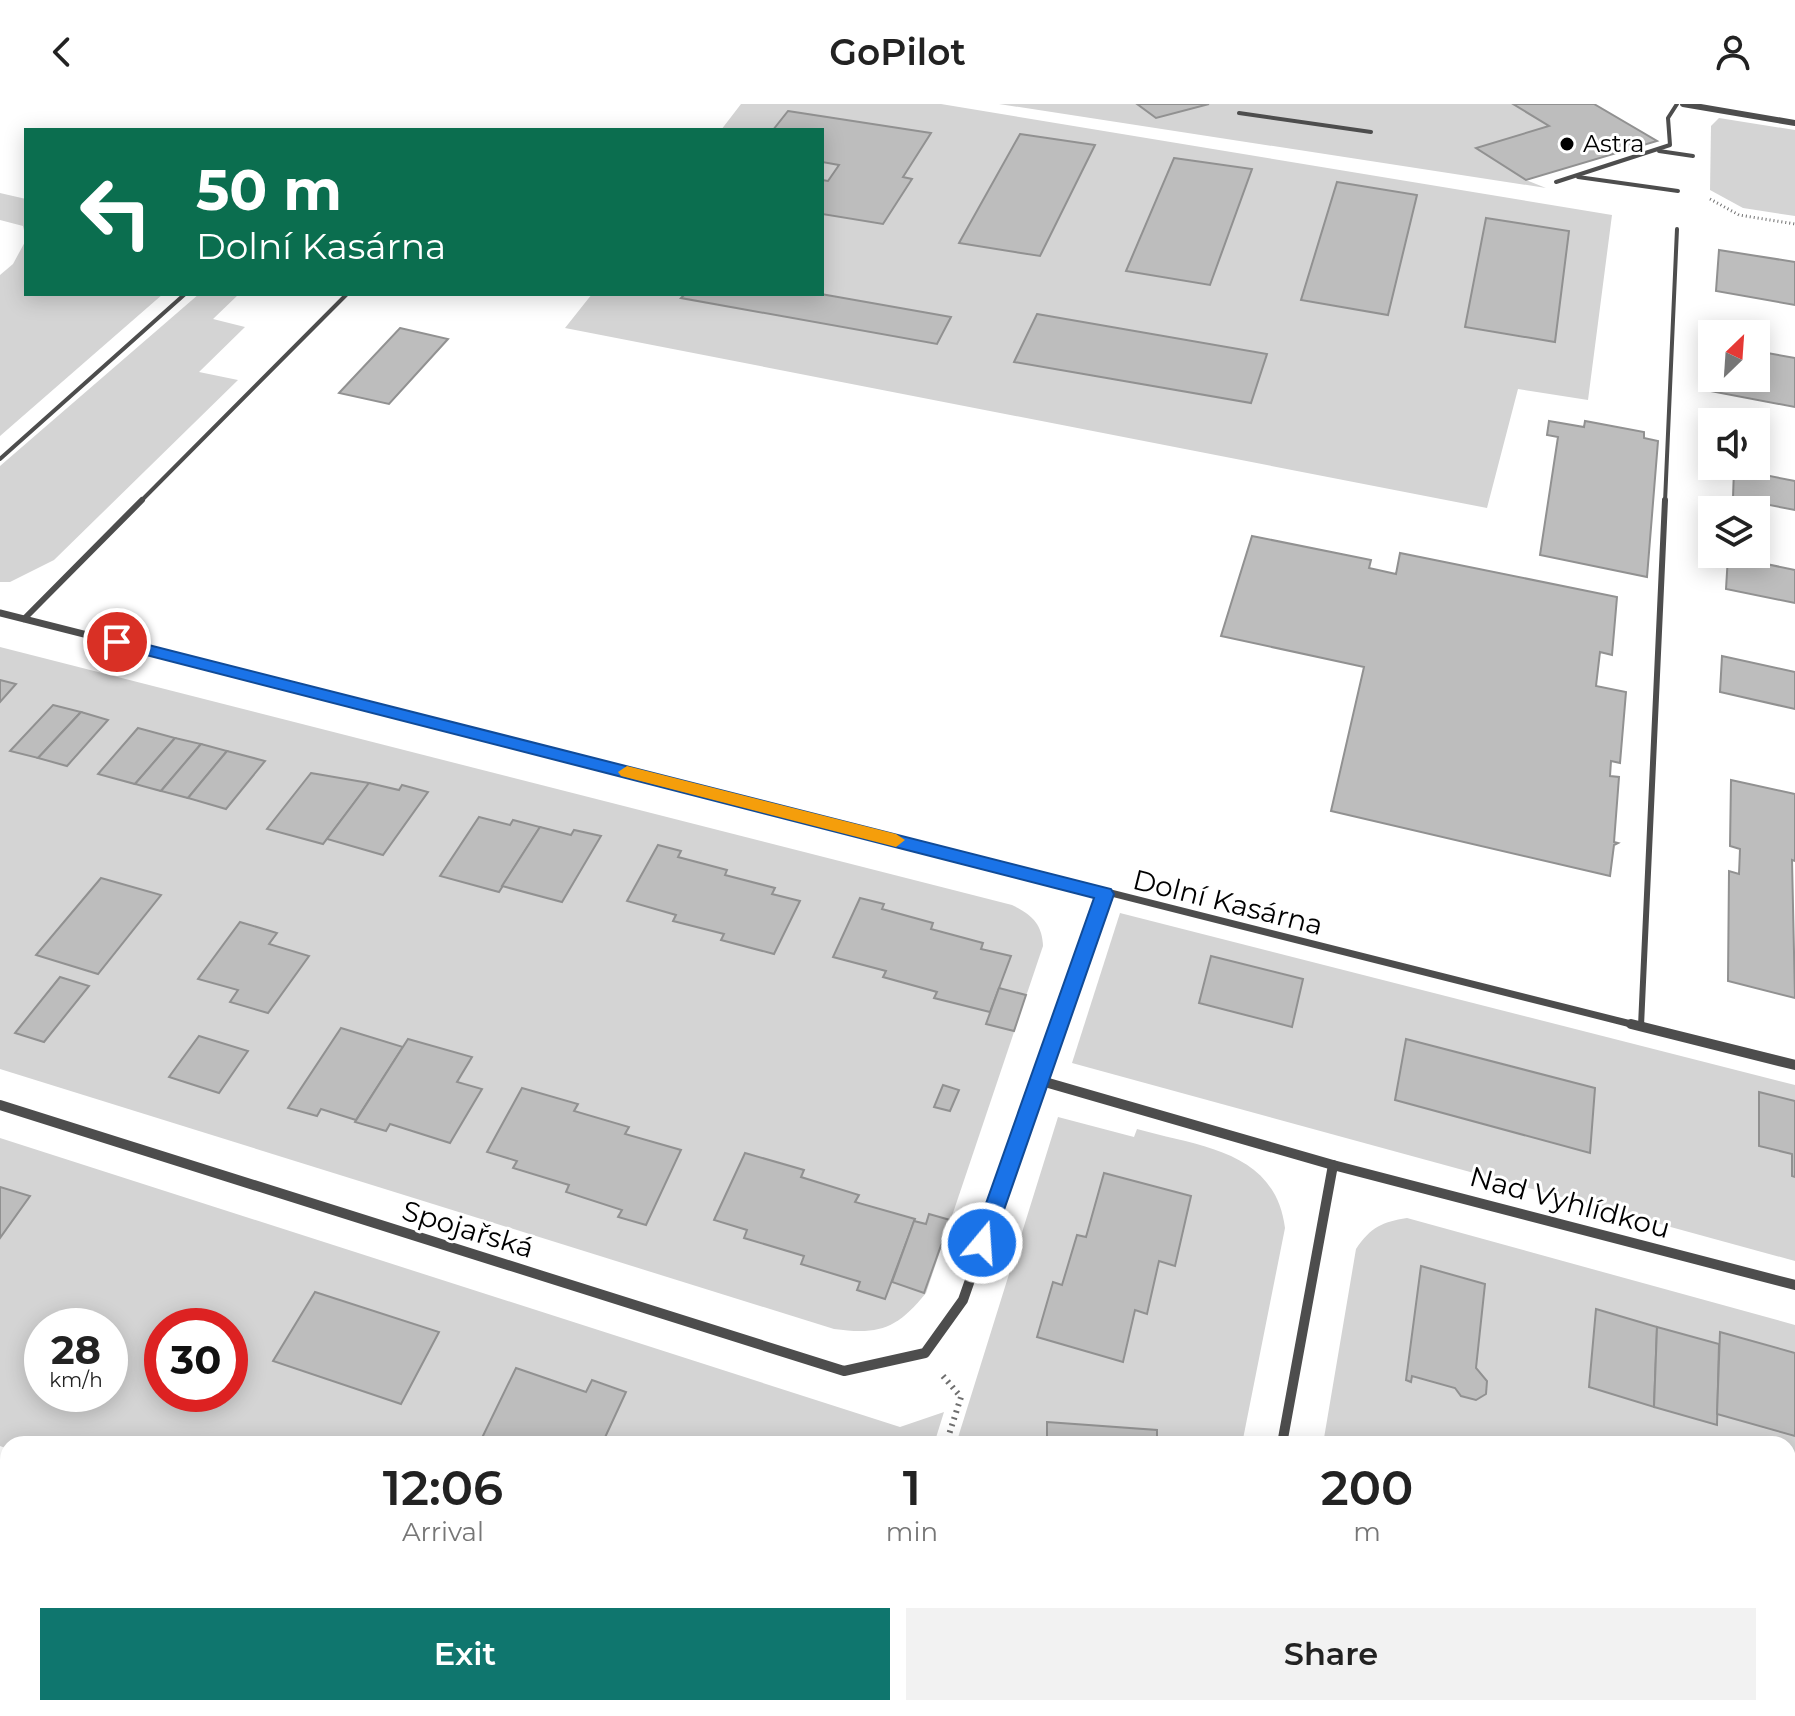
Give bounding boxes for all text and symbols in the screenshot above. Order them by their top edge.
icon: back [40,30,84,74]
text: GoPilot [829,30,966,74]
icon: person [1711,30,1755,74]
place label: Astra [1583,129,1644,158]
marker: Astra [1558,135,1576,153]
text: 50 m [196,156,342,224]
icon: left [64,160,168,264]
text: Dolní Kasárna [196,224,446,268]
north arrow [1698,320,1770,392]
map controls [1698,320,1770,568]
button: sound [1698,408,1770,480]
button: layers [1698,496,1770,568]
pin [83,608,151,676]
icon: arrive [95,620,139,664]
street label: Dolní Kasárna [1129,862,1327,942]
street label: Nad Vyhlídkou [1466,1159,1674,1245]
street label: Spojařská [398,1193,538,1265]
position arrow [940,1201,1024,1285]
speed limit sign: 30 [144,1308,248,1412]
text: 28 [51,1325,101,1374]
text: km/h [49,1368,103,1392]
text: 12:06 [383,1459,503,1517]
text: 1 [903,1459,921,1517]
text: 200 [1321,1459,1413,1517]
text: Arrival [402,1516,484,1548]
text: min [886,1516,938,1548]
text: m [1353,1516,1381,1548]
button: Exit [40,1608,890,1700]
button: Share [906,1608,1756,1700]

